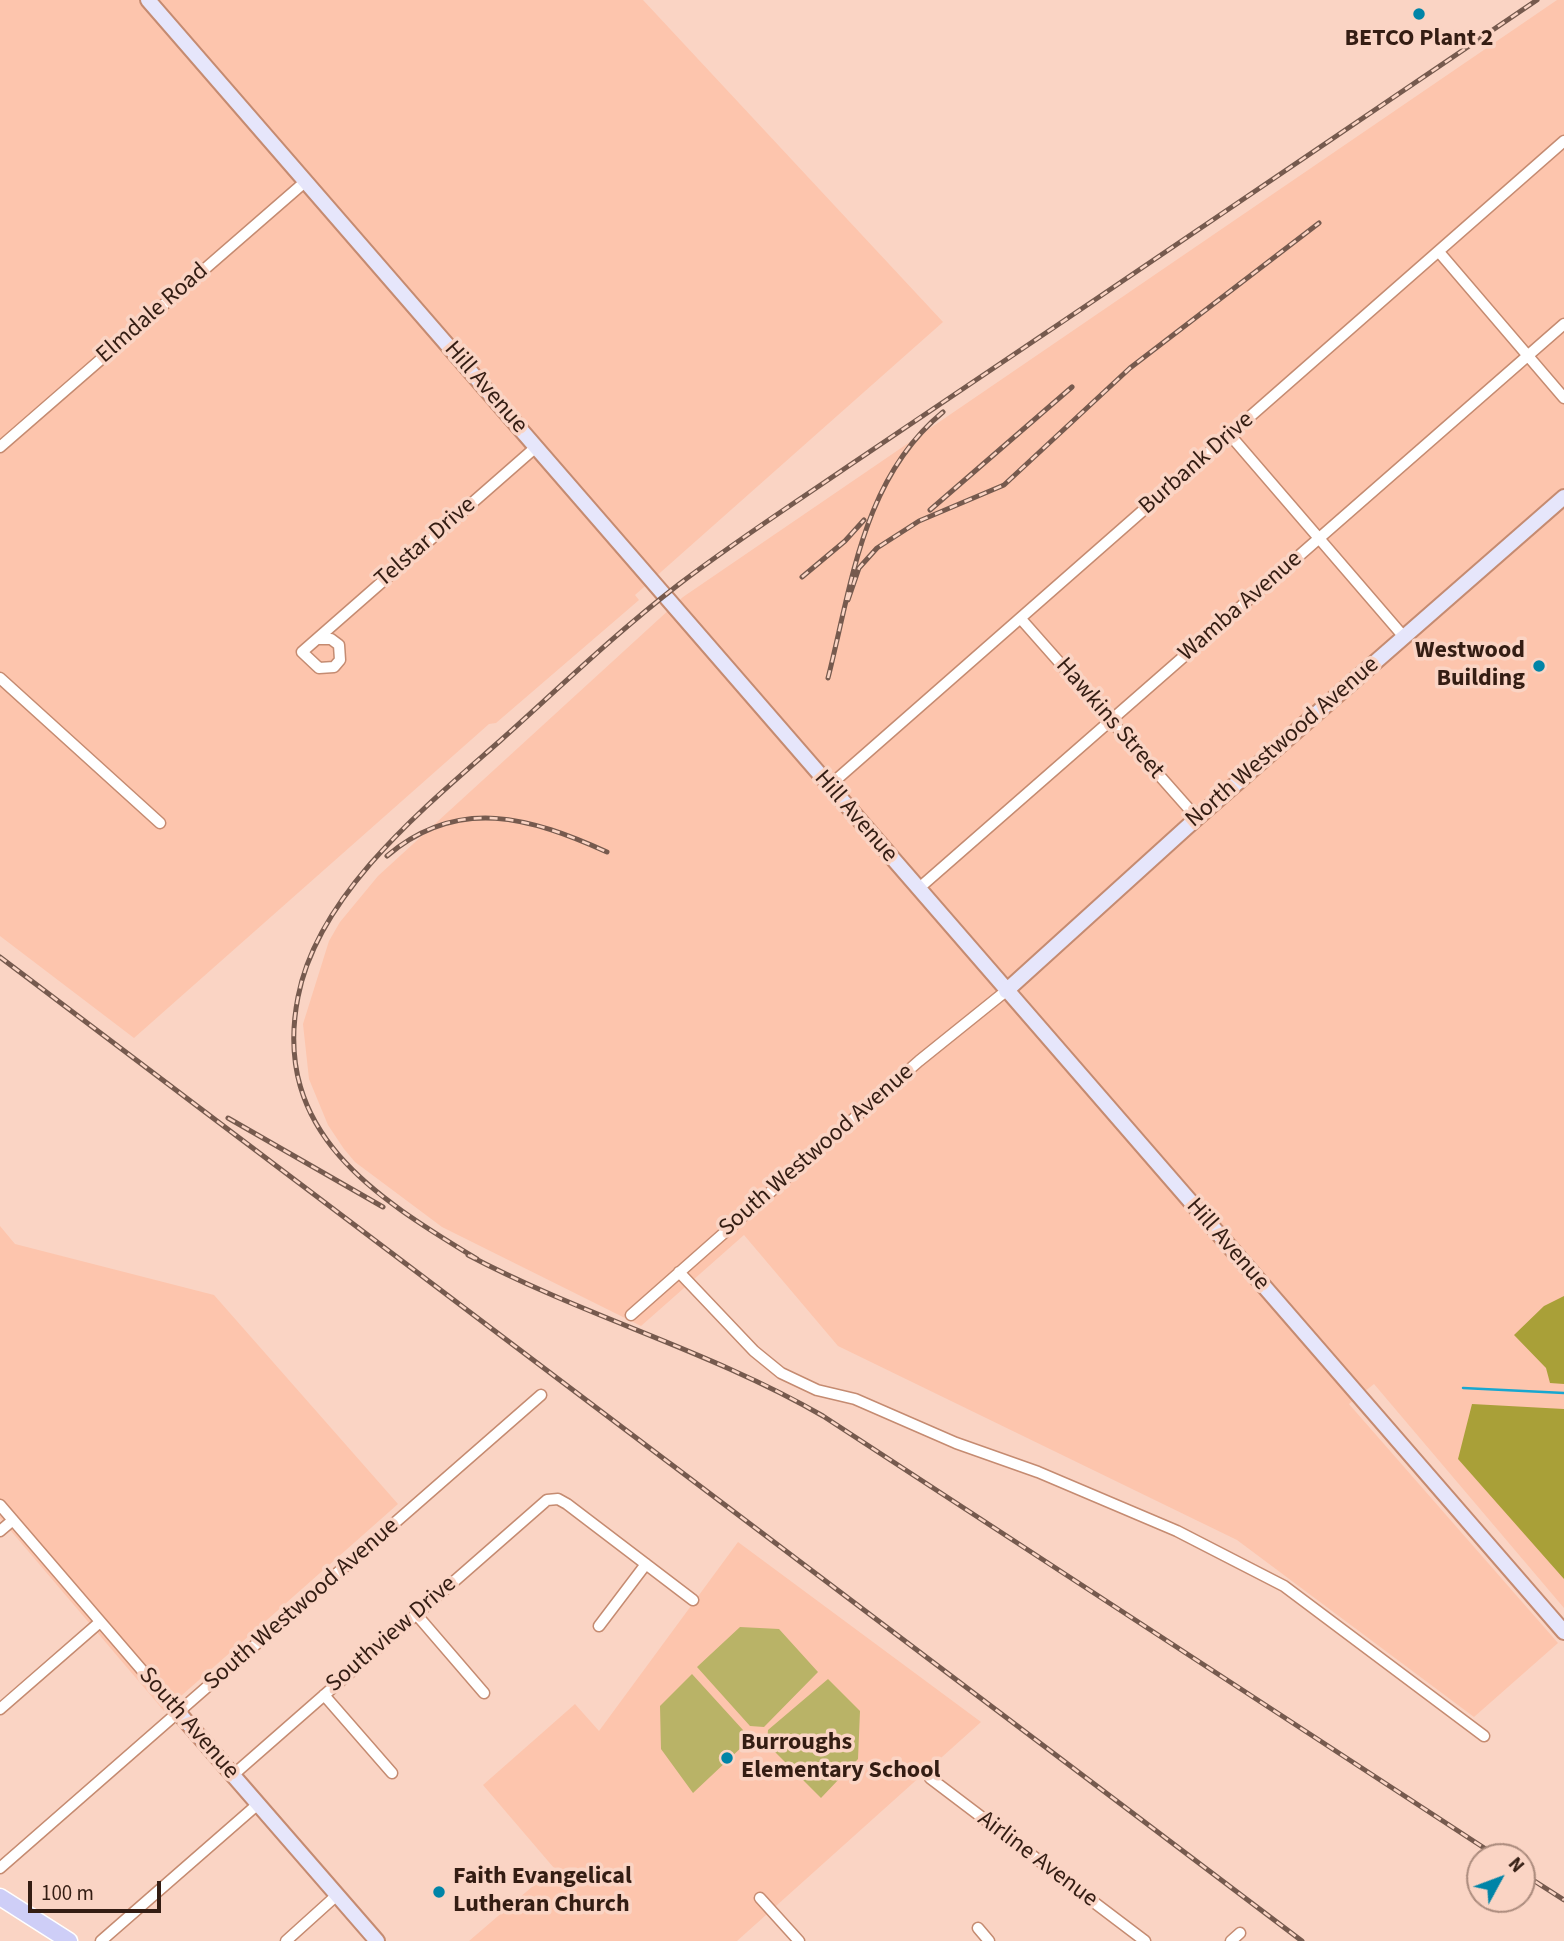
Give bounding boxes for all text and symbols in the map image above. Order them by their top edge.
marker: BETCO Plant 2 [1411,6,1427,22]
place label: BETCO Plant 2 [1345,26,1493,54]
street label: Elmdale Road [91,258,215,370]
street label: Hill Avenue [437,336,533,440]
street label: Burbank Drive [1134,406,1260,522]
street label: Telstar Drive [370,492,482,594]
street label: Wamba Avenue [1173,546,1309,668]
place label: Westwood Building [1415,638,1525,694]
street label: North Westwood Avenue [1181,651,1385,835]
street label: Hawkins Street [1049,653,1169,785]
marker: Westwood Building [1531,658,1547,674]
street label: Hill Avenue [807,765,903,869]
street label: South Westwood Avenue [714,1059,920,1243]
street label: Hill Avenue [1179,1193,1275,1297]
street label: South Westwood Avenue [199,1513,405,1697]
street label: Southview Drive [321,1571,463,1699]
street label: South Avenue [132,1662,244,1786]
place label: Burroughs Elementary School [741,1730,940,1786]
marker: Burroughs Elementary School [719,1750,735,1766]
street label: Airline Avenue [971,1805,1103,1915]
north arrow [1466,1843,1536,1913]
text: N [1501,1852,1530,1879]
place label: Faith Evangelical Lutheran Church [453,1864,632,1920]
scale bar [32,1868,164,1912]
text: 100 m [41,1878,94,1908]
marker: Faith Evangelical Lutheran Church [431,1884,447,1900]

